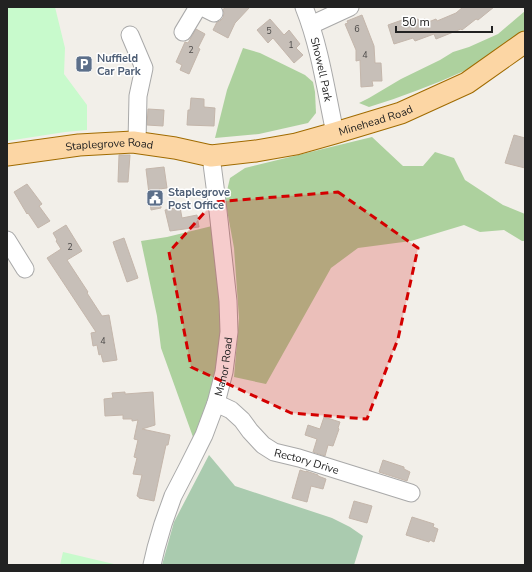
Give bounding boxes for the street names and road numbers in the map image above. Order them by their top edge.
street label: Showell Park [307,36,336,103]
street label: Minehead Road [337,101,415,139]
street label: Staplegrove Road [64,134,154,154]
street label: Manor Road [211,336,236,398]
street label: Rectory Drive [273,445,341,478]

